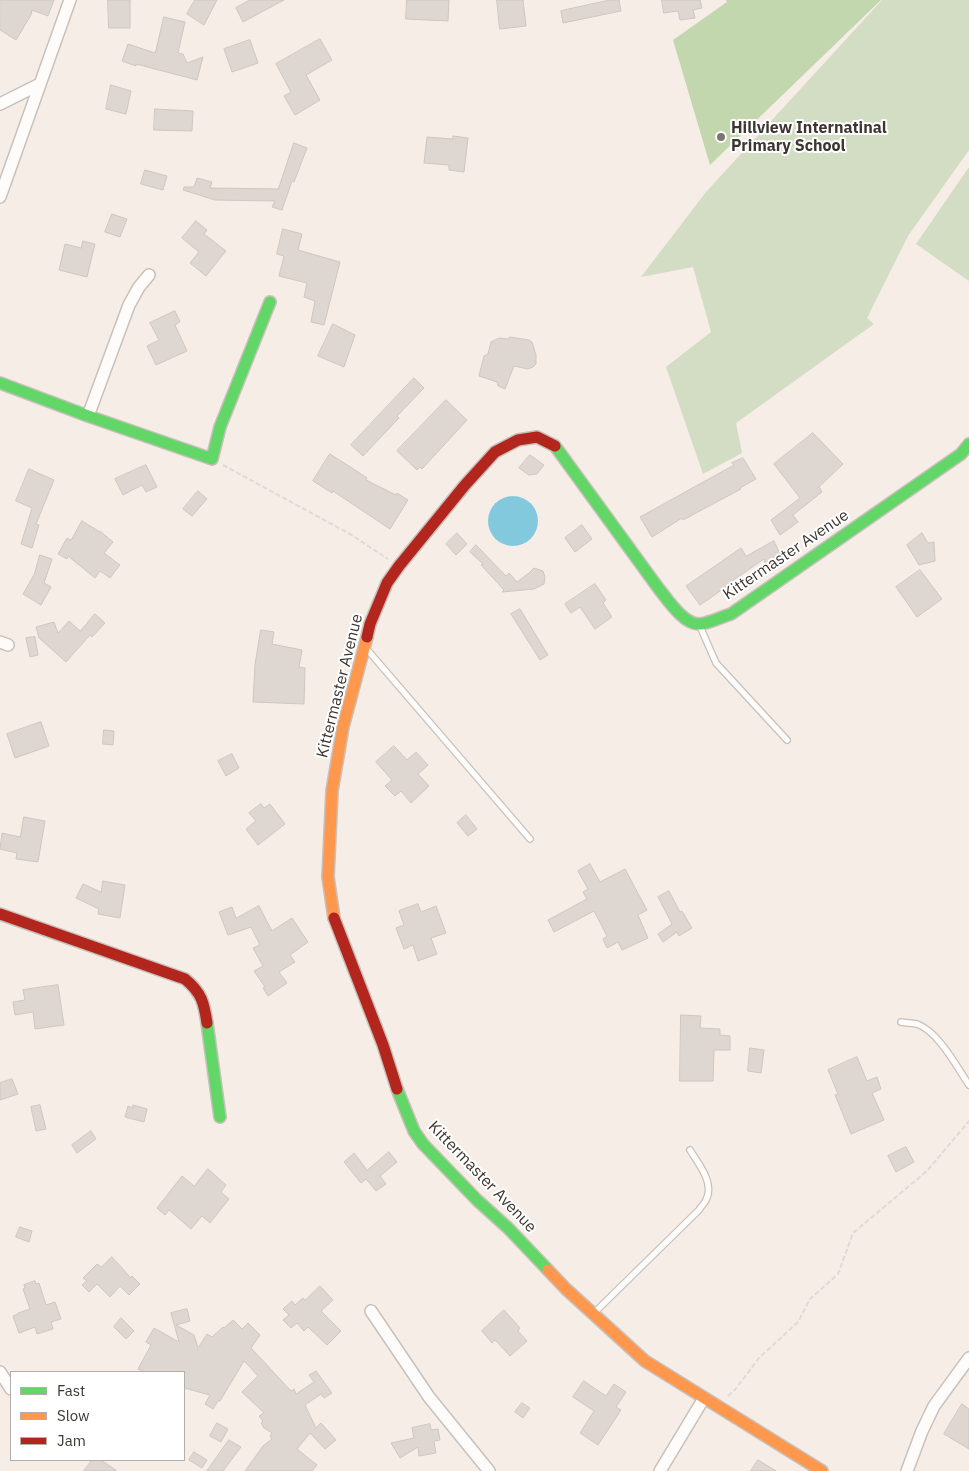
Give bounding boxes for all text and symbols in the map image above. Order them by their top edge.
place label: Hillview Internatinal Primary School [731,118,887,156]
marker: Hillview Internatinal Primary School [715,131,727,143]
street label: Kittermaster Avenue [720,506,852,604]
street label: Kittermaster Avenue [313,612,367,760]
street label: Kittermaster Avenue [424,1117,540,1237]
legend [10,1371,185,1461]
text: Fast [57,1381,85,1400]
text: Slow [57,1406,90,1425]
text: Jam [57,1431,86,1450]

